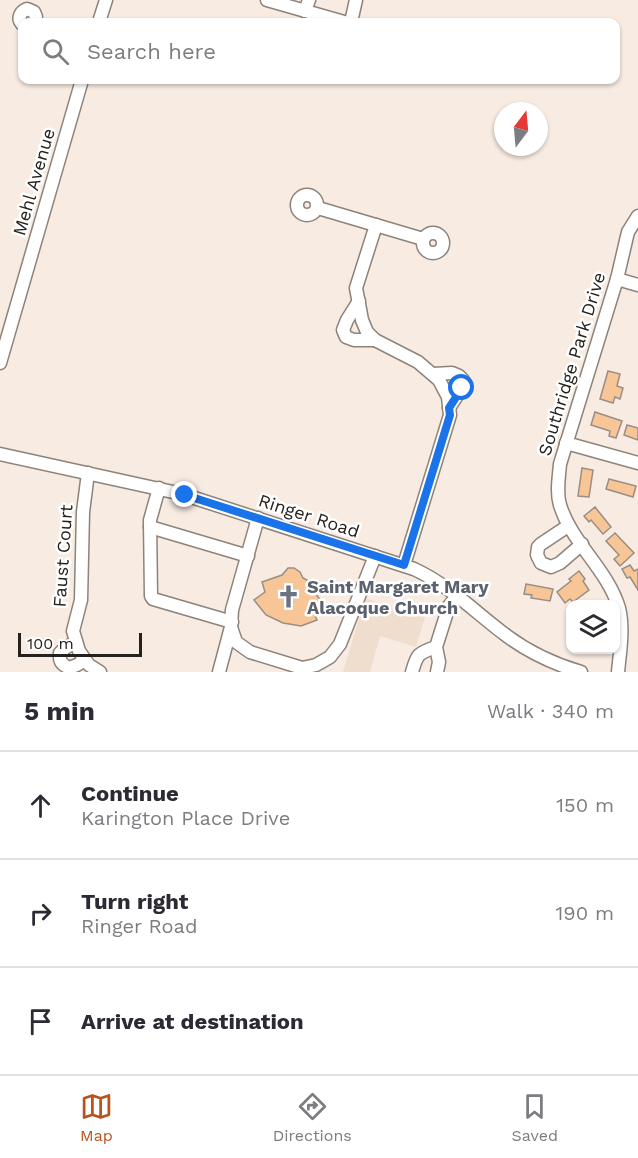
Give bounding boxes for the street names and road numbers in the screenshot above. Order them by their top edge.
street label: Mehl Avenue [8,126,59,238]
street label: Southridge Park Drive [534,270,609,458]
street label: Ringer Road [256,489,362,542]
street label: Faust Court [48,503,77,608]

